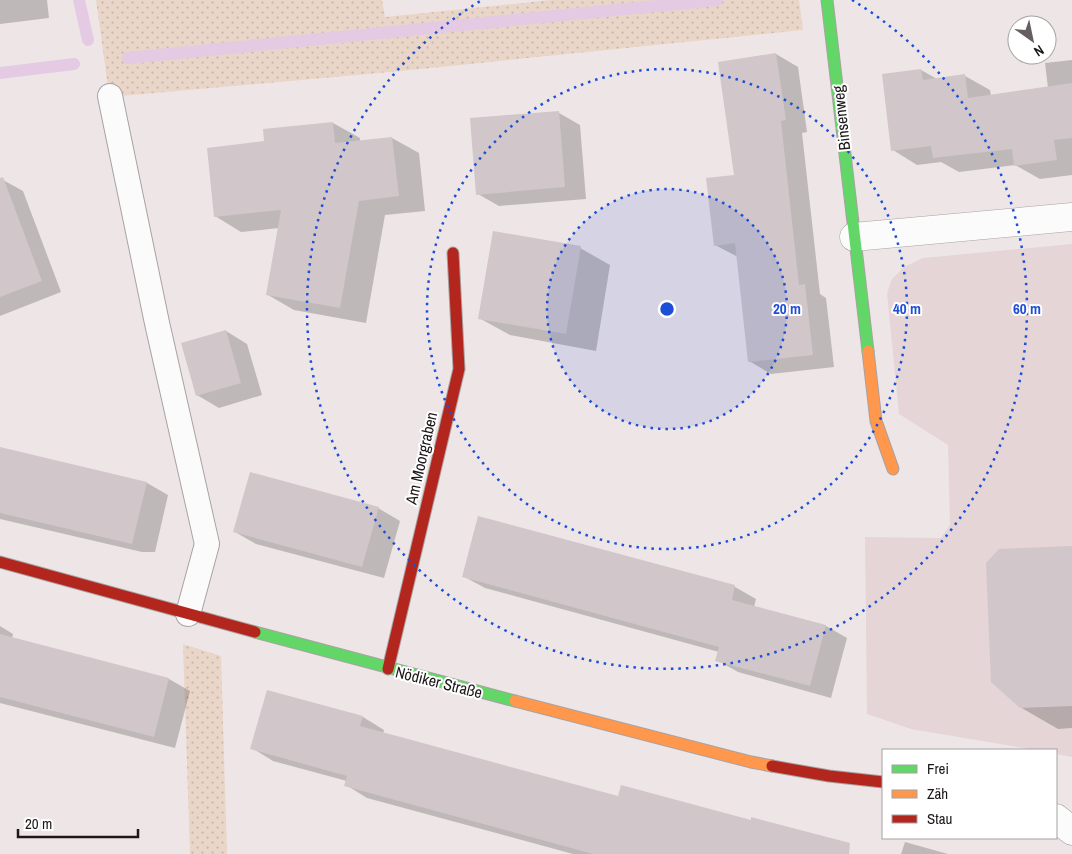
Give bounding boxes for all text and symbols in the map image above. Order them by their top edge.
north arrow [1007,15,1057,65]
text: N [1031,41,1047,61]
street label: Binsenweg [827,84,855,151]
text: 20 m [773,298,801,319]
text: 40 m [893,298,921,319]
text: 60 m [1013,298,1041,319]
centre of rings [658,300,676,318]
street label: Am Moorgraben [399,410,442,507]
street label: Nödiker Straße [393,661,485,703]
legend [882,749,1057,839]
text: Frei [927,758,949,779]
text: Zäh [927,783,948,804]
scale bar [18,806,138,838]
text: Stau [927,808,952,829]
text: 20 m [25,813,52,834]

